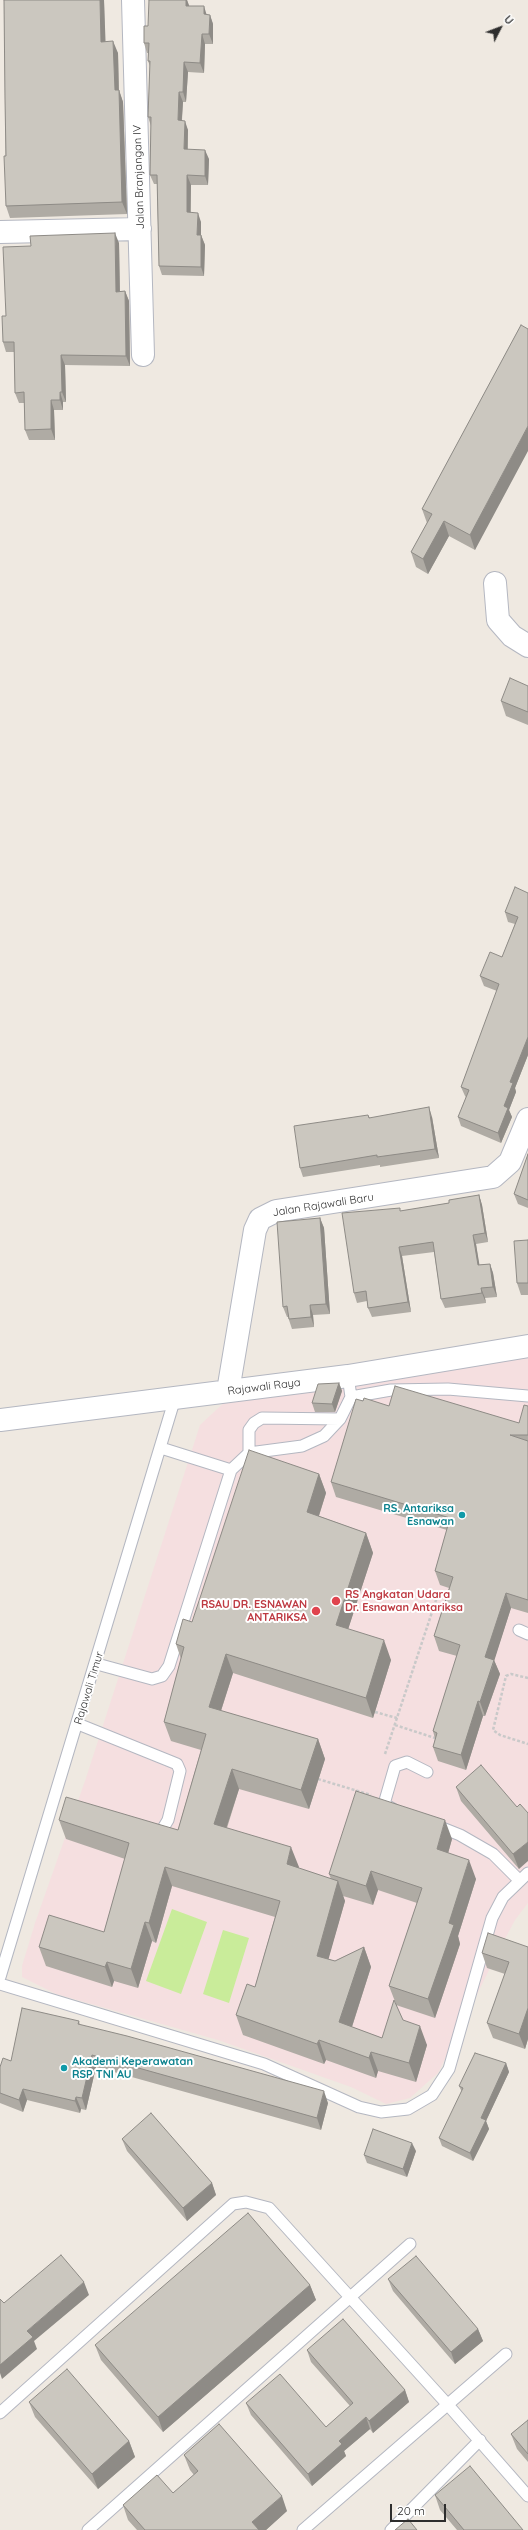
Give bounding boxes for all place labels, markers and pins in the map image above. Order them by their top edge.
place label: RS. Antariksa Esnawan [383,1502,454,1528]
marker: RS. Antariksa Esnawan [457,1510,467,1520]
place label: RS Angkatan Udara Dr. Esnawan Antariksa [345,1588,463,1614]
marker: RS Angkatan Udara Dr. Esnawan Antariksa [330,1595,342,1607]
place label: RSAU DR. ESNAWAN ANTARIKSA [201,1598,307,1624]
marker: RSAU DR. ESNAWAN ANTARIKSA [310,1605,322,1617]
place label: Akademi Keperawatan RSP TNI AU [72,2055,193,2081]
marker: Akademi Keperawatan RSP TNI AU [59,2063,69,2073]

